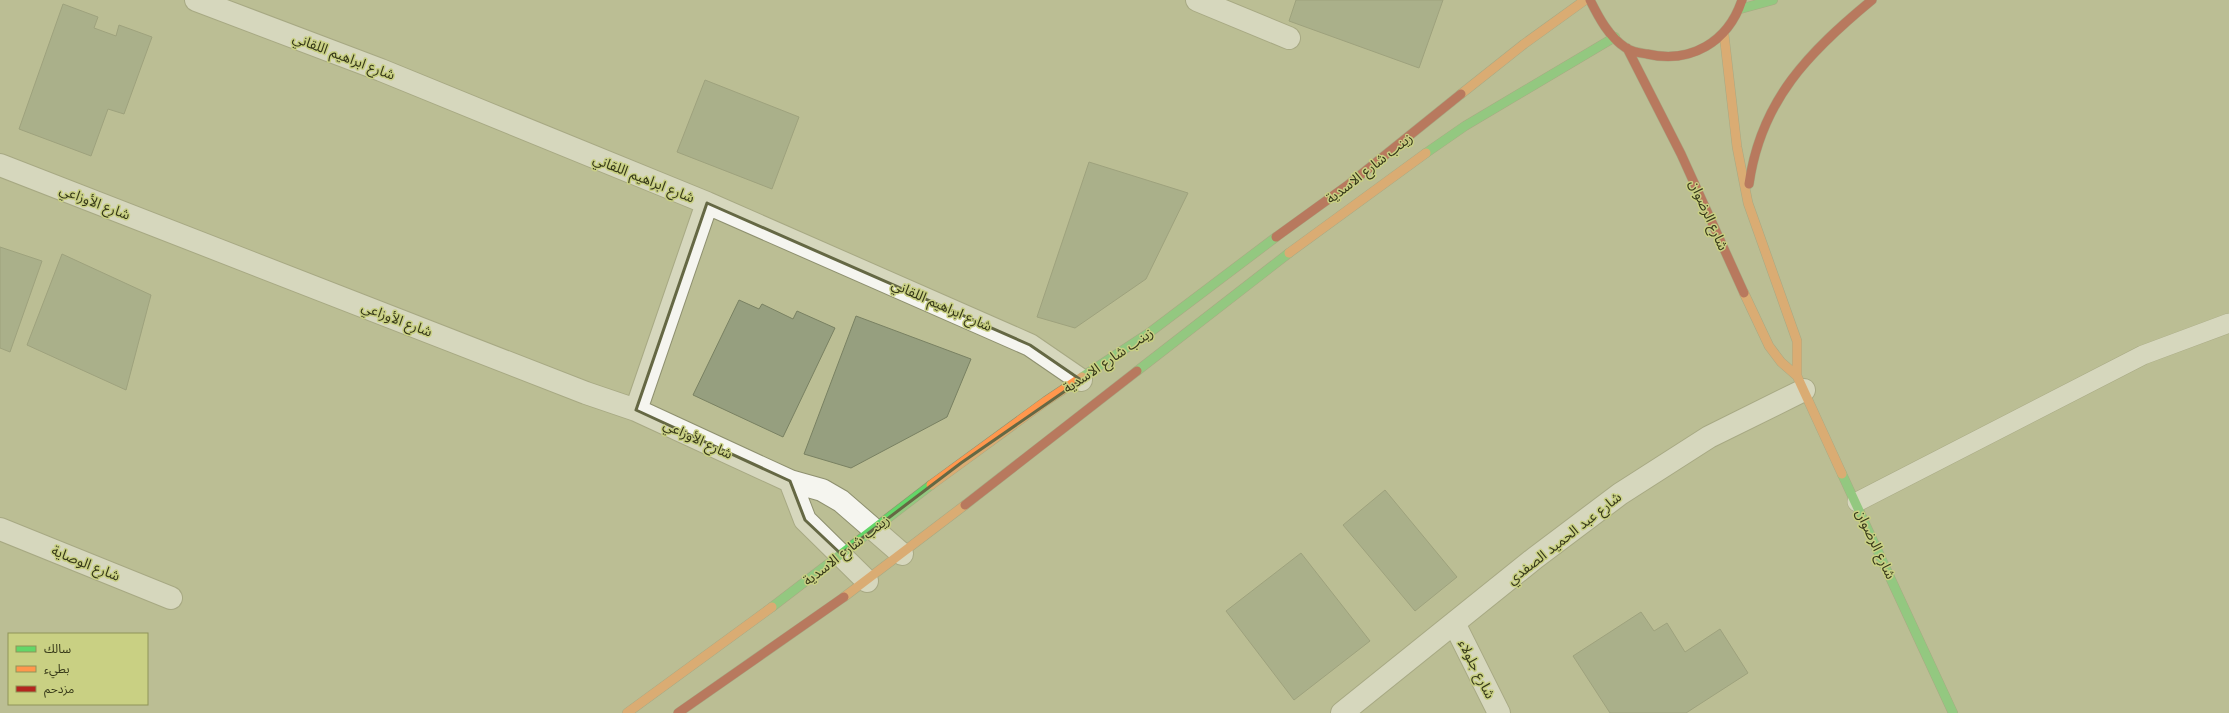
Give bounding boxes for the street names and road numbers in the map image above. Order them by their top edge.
street label: شارع ابراهيم اللقاني [290,29,397,86]
street label: زينب شارع الاسدية [1323,129,1417,209]
street label: شارع ابراهيم اللقاني [590,150,697,209]
street label: شارع الرضوان [1684,177,1732,254]
street label: شارع الأوزاعي [56,181,133,226]
street label: شارع ابراهيم اللقاني [888,276,995,337]
street label: شارع الأوزاعي [358,298,435,343]
street label: زينب شارع الاسدية [1060,324,1158,398]
street label: شارع الأوزاعي [660,416,735,465]
street label: شارع عبد الحميد الصفدي [1504,489,1626,590]
street label: شارع الرضوان [1850,506,1899,583]
street label: زينب شارع الاسدية [800,511,894,591]
street label: شارع الوصاية [48,542,123,587]
street label: شارع جلولاء [1453,637,1499,703]

